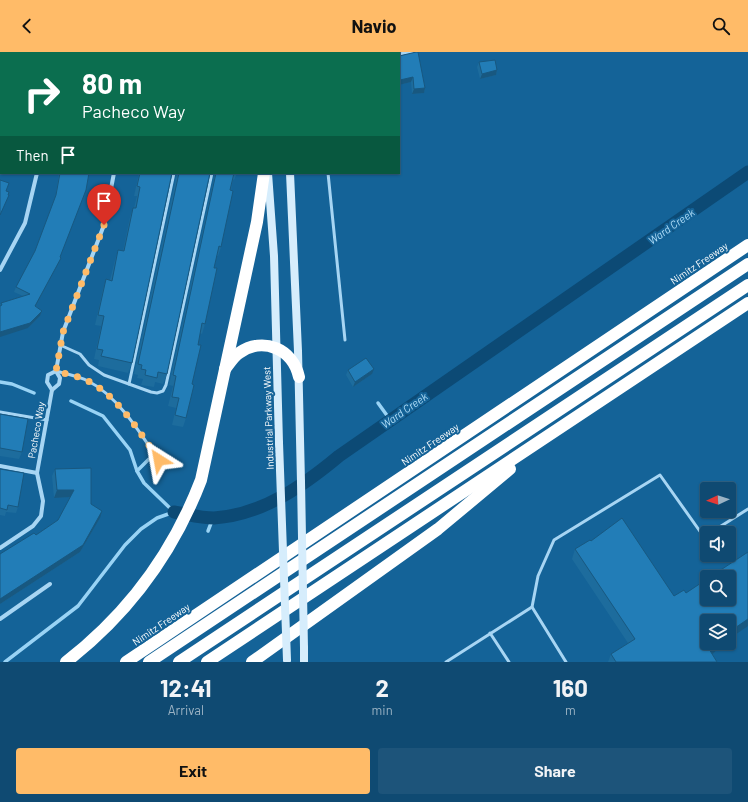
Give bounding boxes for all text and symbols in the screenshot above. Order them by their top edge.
icon: back [16,15,38,37]
text: Navio [351,15,397,37]
icon: search [710,15,732,37]
text: 80 m [82,66,142,100]
icon: right [16,68,68,120]
text: Pacheco Way [82,100,185,122]
icon: arrive [57,144,79,166]
text: Then [16,146,49,164]
pin [87,184,121,225]
icon: arrive [93,190,115,212]
water label: Ward Creek [645,205,697,247]
street label: Nimitz Freeway [668,239,730,287]
street label: Industrial Parkway West [260,366,276,470]
water label: Ward Creek [378,389,430,431]
street label: Pacheco Way [25,400,47,459]
street label: Nimitz Freeway [399,420,461,468]
position arrow [138,439,180,481]
north arrow [700,482,736,518]
map controls [700,482,736,650]
button: sound [700,526,736,562]
button: search [700,570,736,606]
street label: Nimitz Freeway [130,600,192,648]
button: layers [700,614,736,650]
text: 12:41 [160,673,212,702]
text: 2 [375,673,389,702]
text: 160 [553,673,588,702]
text: Arrival [168,702,204,718]
text: min [372,702,393,718]
text: m [565,702,576,718]
button: Exit [16,748,370,794]
button: Share [378,748,732,794]

